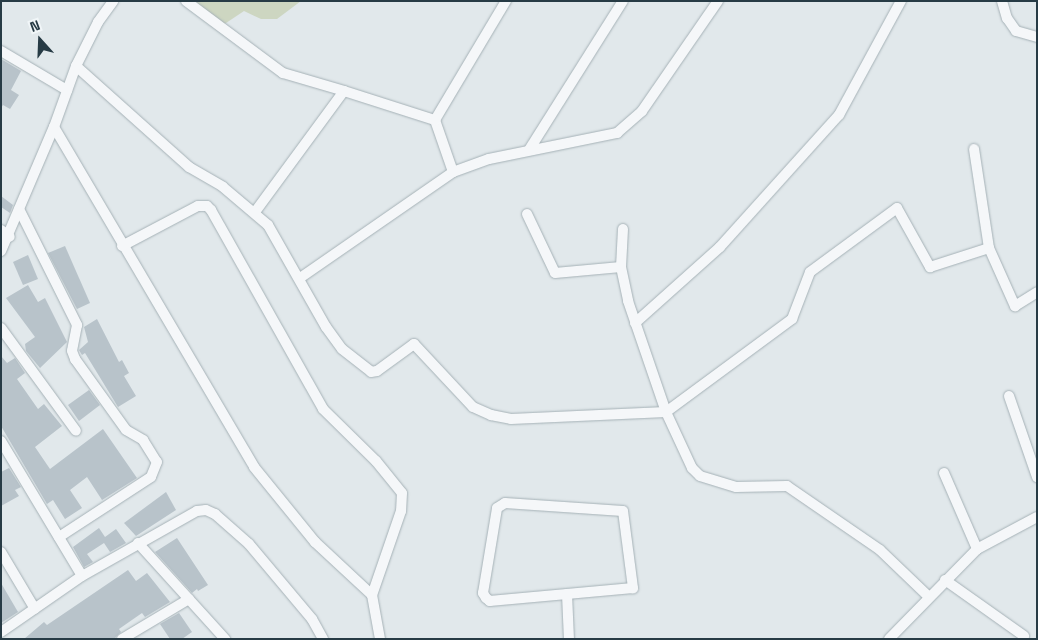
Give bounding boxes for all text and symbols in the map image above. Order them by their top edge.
north arrow [15,15,65,65]
text: N [27,16,42,36]

